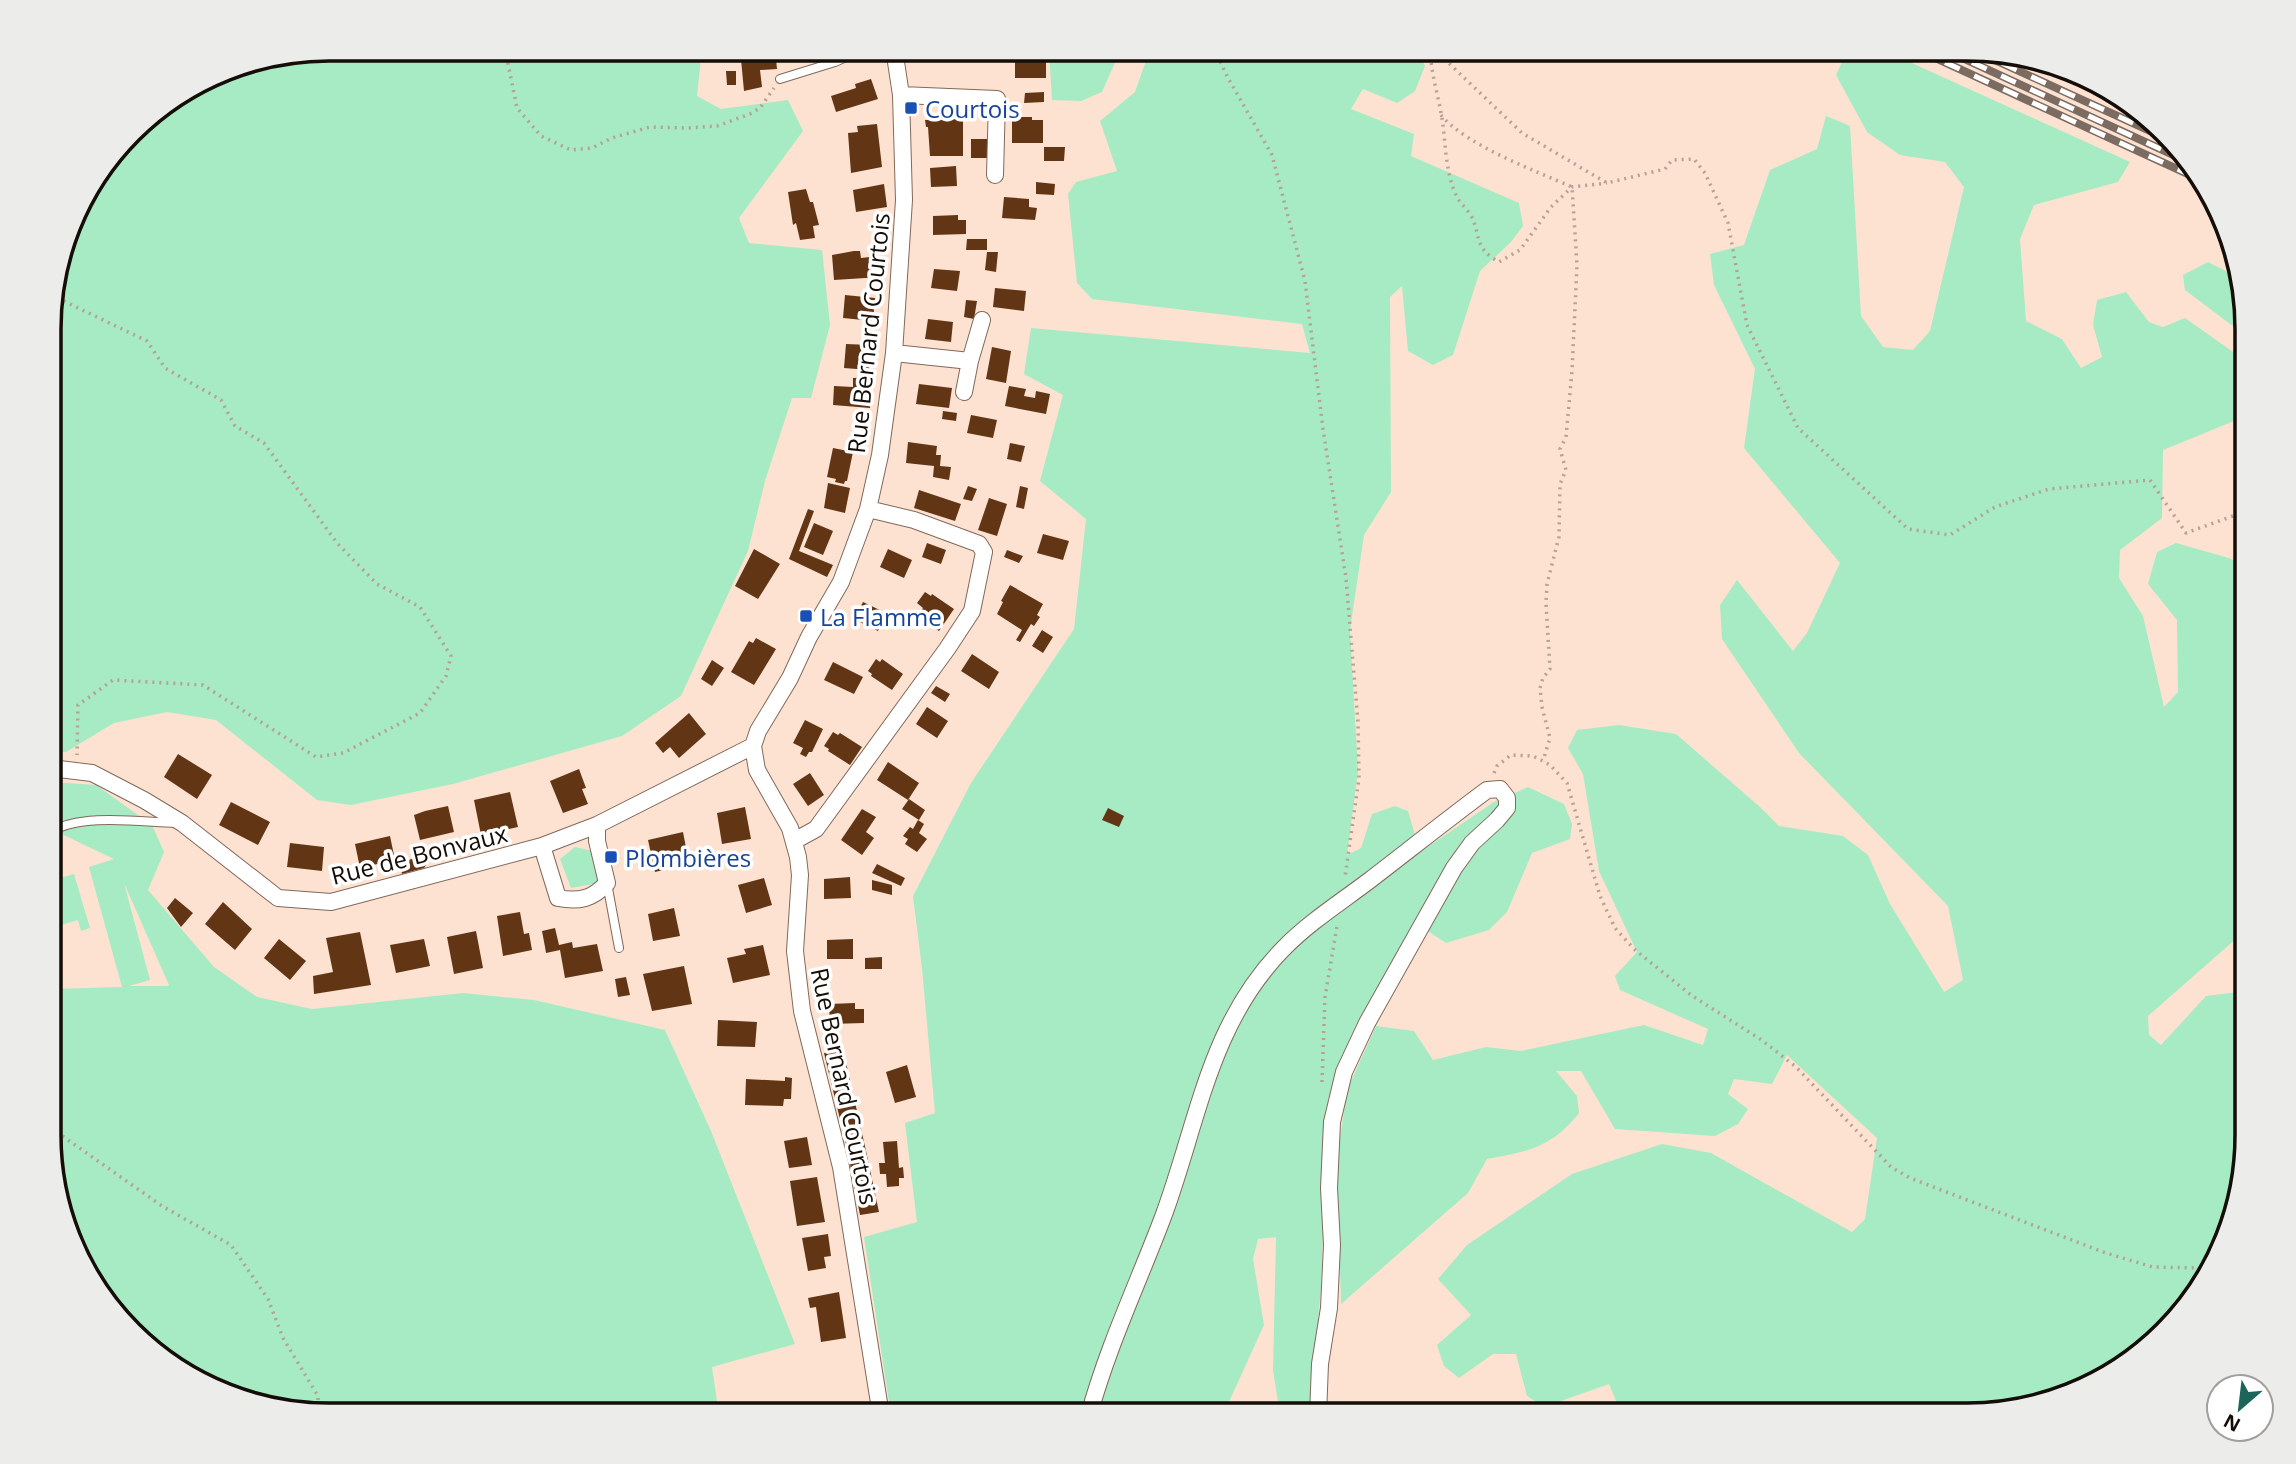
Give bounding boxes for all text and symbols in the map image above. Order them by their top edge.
place label: Courtois [925,92,1020,125]
marker: Courtois [903,100,919,116]
street label: Rue Bernard Courtois [839,211,897,455]
place label: La Flamme [820,600,942,633]
marker: La Flamme [798,608,814,624]
street label: Rue de Bonvaux [327,816,511,892]
place label: Plombières [625,841,751,874]
marker: Plombières [603,849,619,865]
street label: Rue Bernard Courtois [804,965,886,1207]
north arrow [2205,1373,2275,1443]
text: N [2219,1408,2245,1438]

